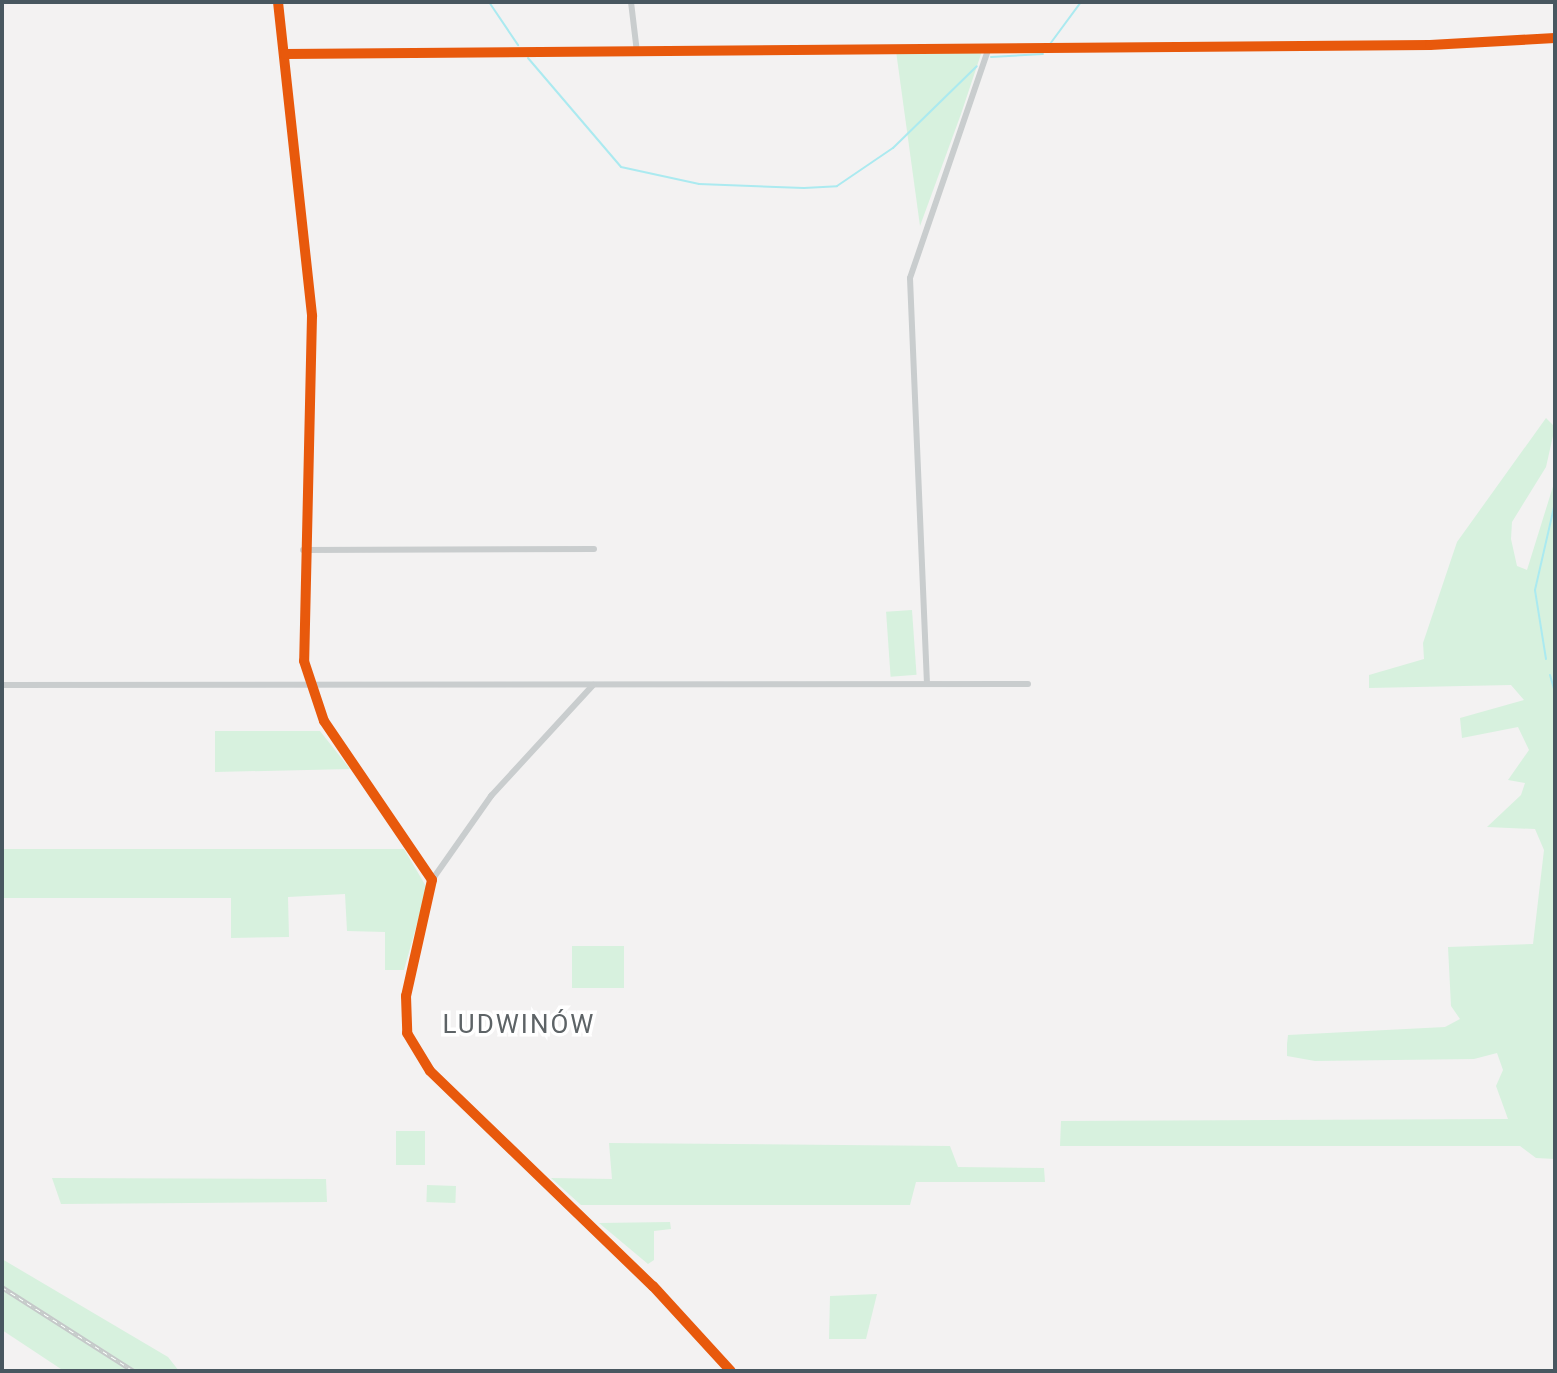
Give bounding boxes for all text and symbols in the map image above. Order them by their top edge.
district label: LUDWINÓW [444,1009,594,1041]

